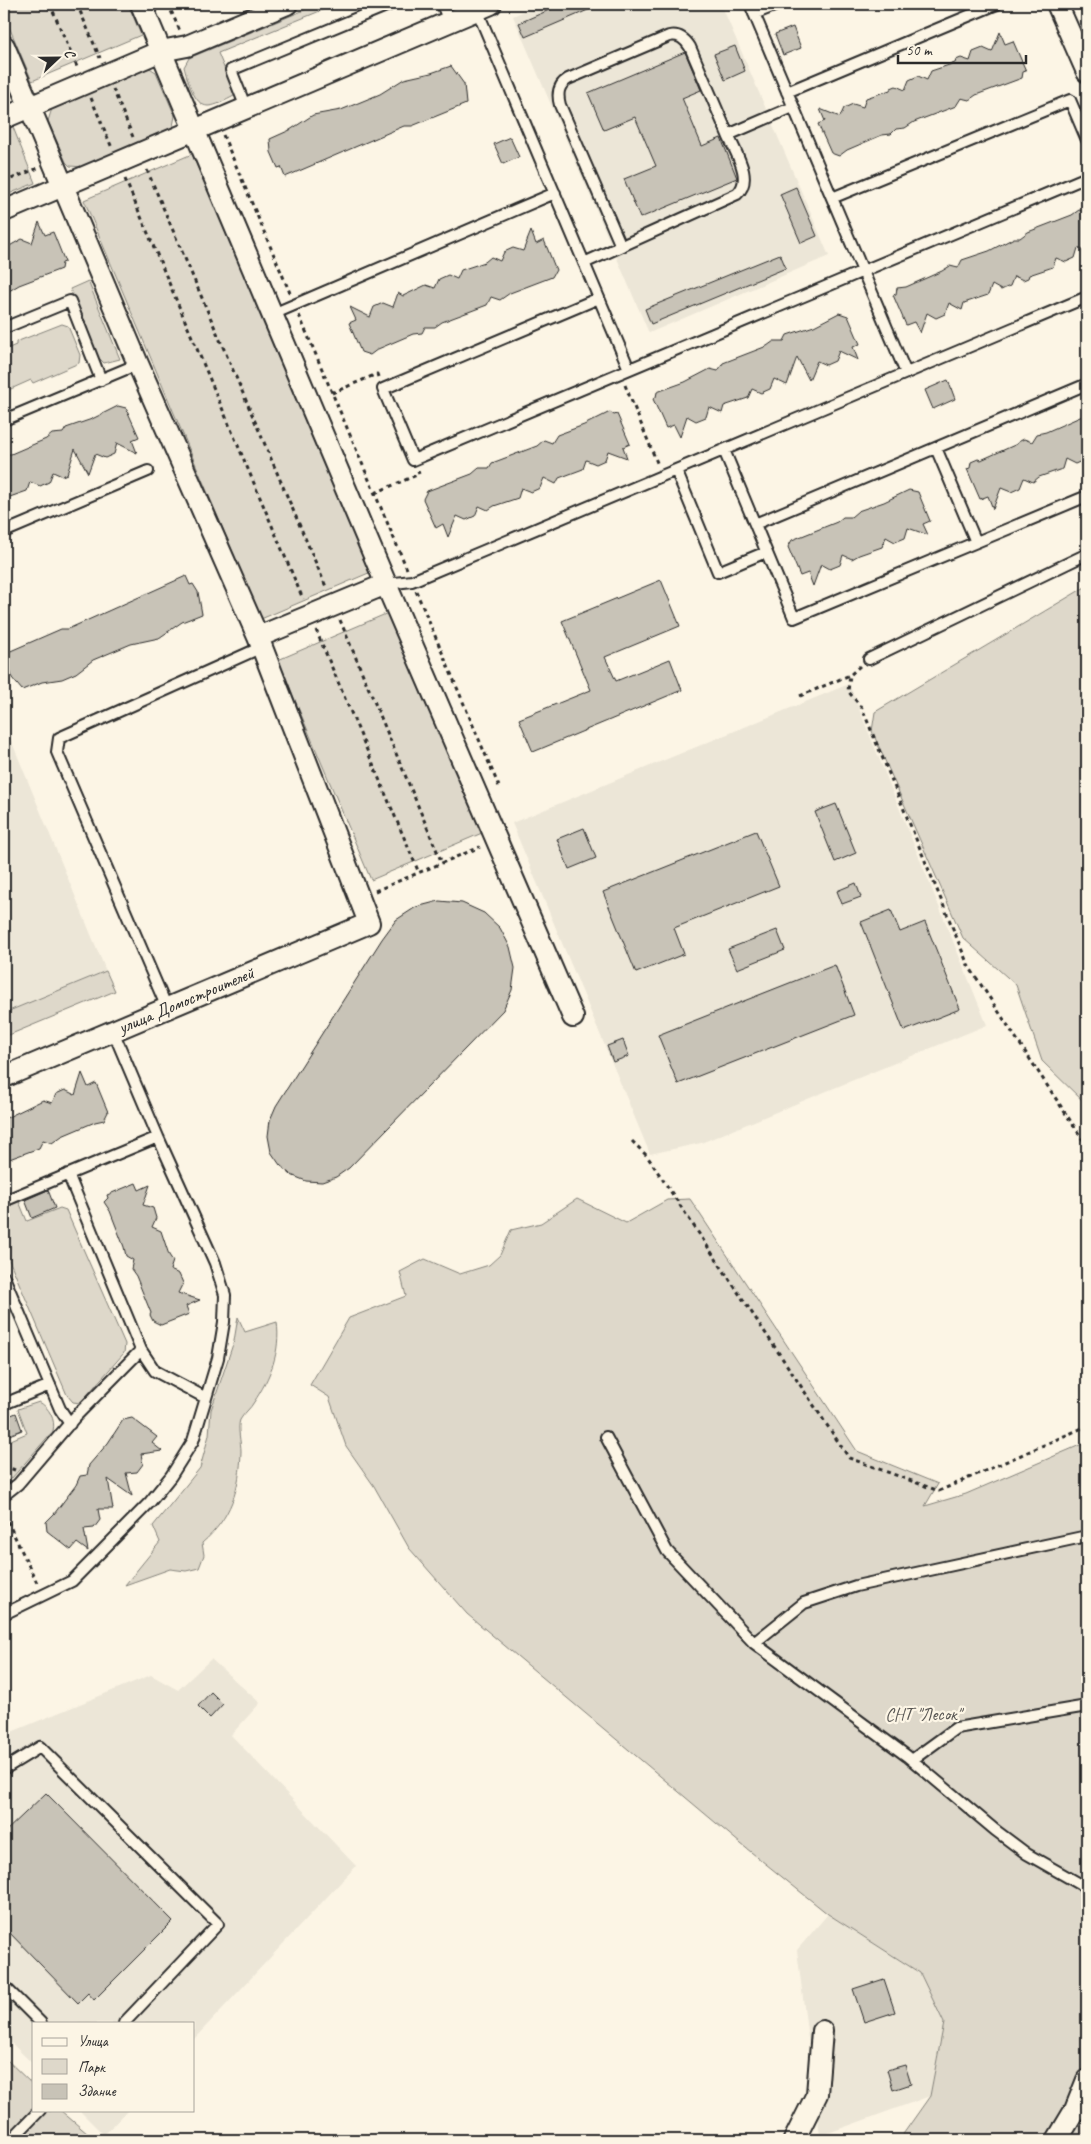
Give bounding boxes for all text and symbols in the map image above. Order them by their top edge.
north arrow [32,32,82,82]
scale bar [898,32,1026,64]
text: 50 m [906,41,933,60]
text: С [60,47,80,62]
street label: улица Домостроителей [114,961,258,1039]
park label: СНТ "Лесок" [885,1703,965,1725]
legend [32,2022,195,2112]
text: Улица [78,2032,109,2051]
text: Парк [78,2058,106,2077]
text: Здание [78,2082,117,2101]

